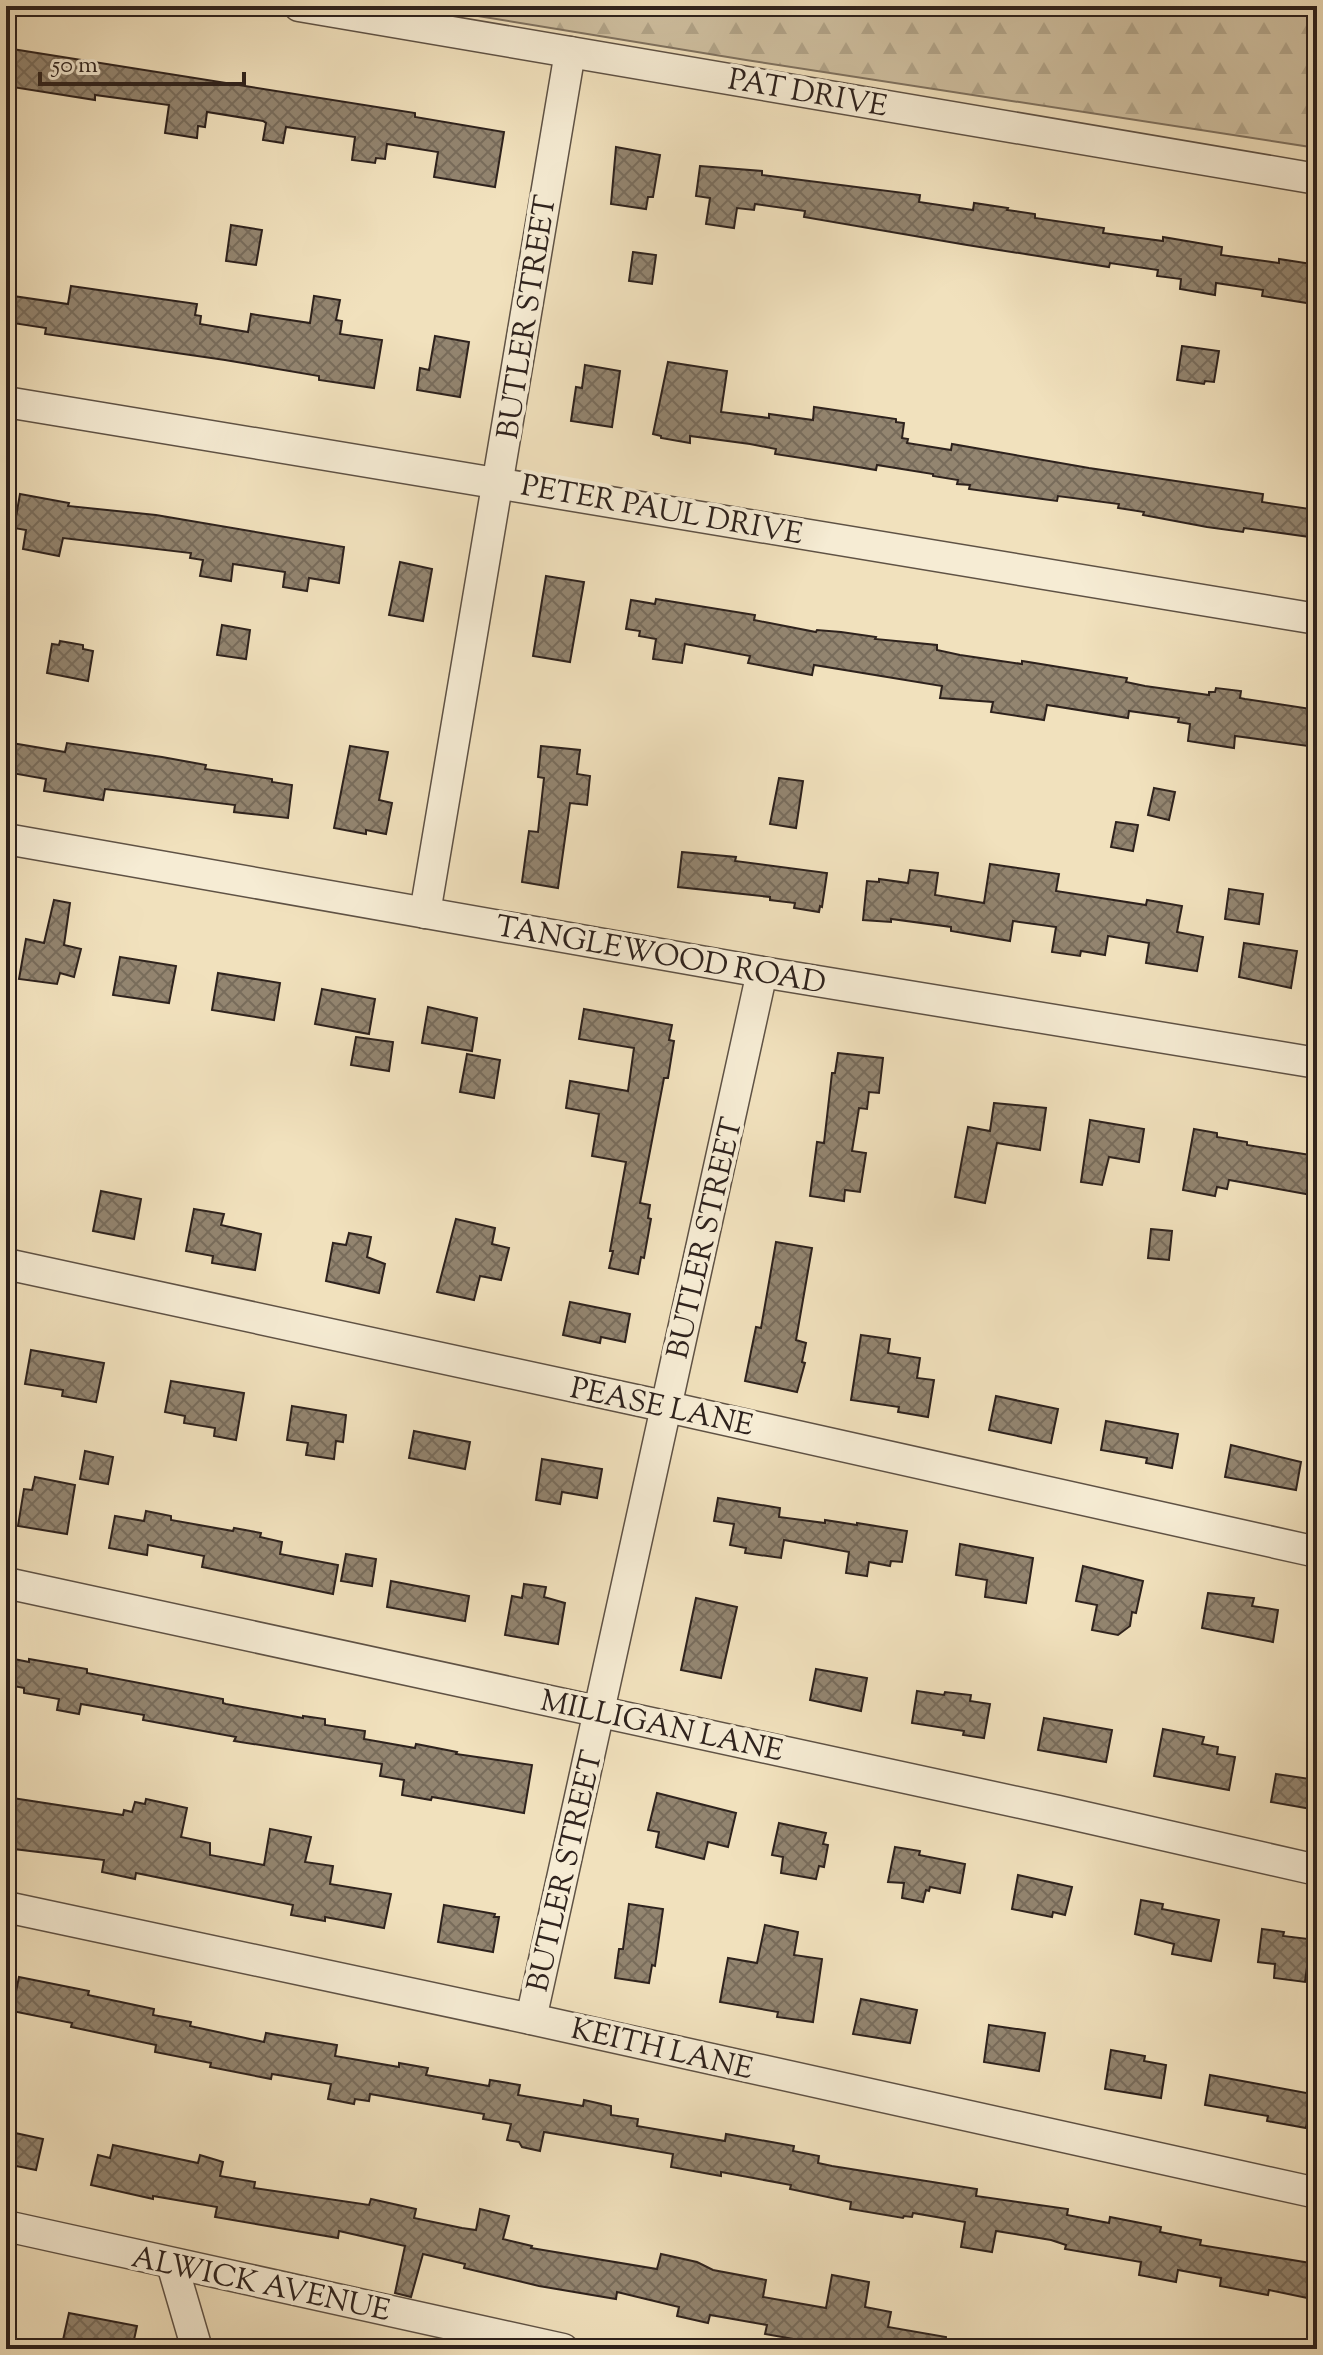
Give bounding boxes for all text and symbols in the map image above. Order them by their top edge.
scale bar [40,36,244,86]
text: 50 m [50,49,98,83]
street label: PAT DRIVE [725,59,890,130]
street label: BUTLER STREET [488,192,569,442]
street label: PETER PAUL DRIVE [517,466,806,557]
street label: TANGLEWOOD ROAD [492,906,829,1007]
street label: BUTLER STREET [658,1114,755,1363]
street label: PEASE LANE [566,1368,757,1449]
street label: MILLIGAN LANE [536,1681,787,1774]
street label: BUTLER STREET [518,1747,615,1996]
street label: KEITH LANE [566,2009,757,2092]
street label: ALWICK AVENUE [127,2237,394,2334]

